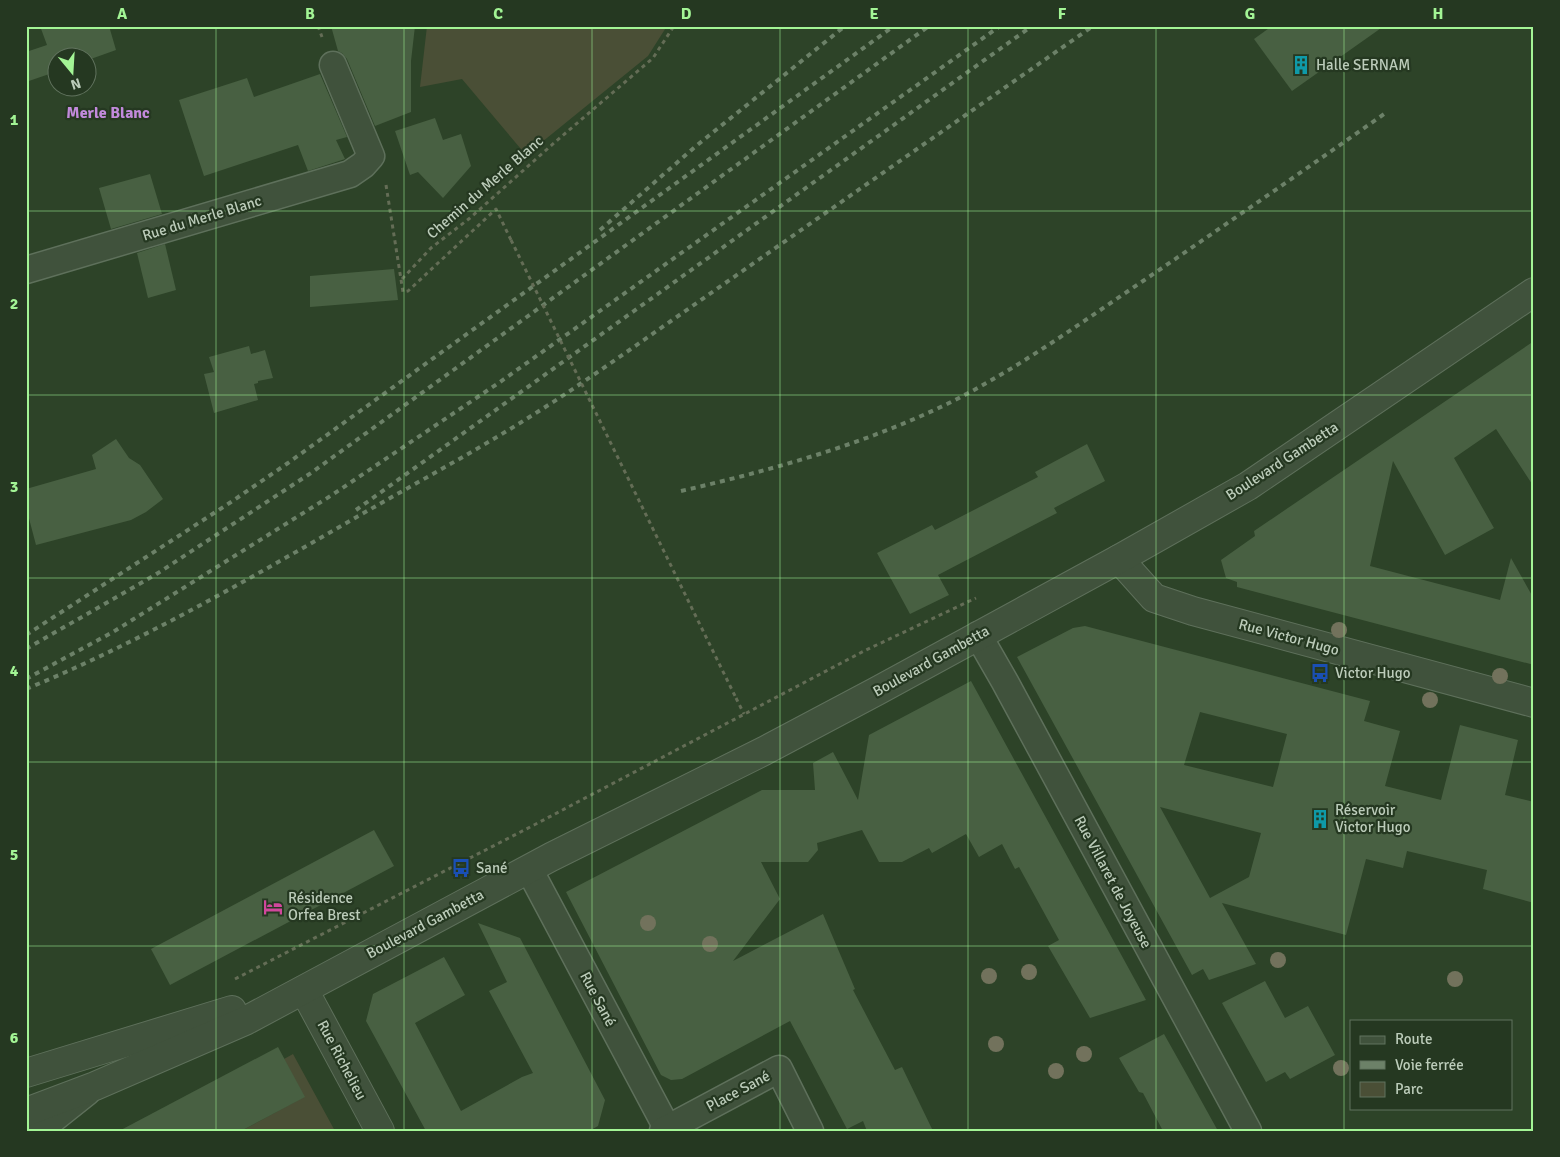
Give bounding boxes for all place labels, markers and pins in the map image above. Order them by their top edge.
building icon: Halle SERNAM [1290,54,1312,76]
place label: Halle SERNAM [1316,56,1410,74]
bus stop icon: Victor Hugo [1309,662,1331,684]
place label: Victor Hugo [1335,664,1411,682]
place label: Réservoir Victor Hugo [1335,801,1411,836]
building icon: Réservoir Victor Hugo [1309,808,1331,830]
bus stop icon: Sané [450,857,472,879]
place label: Sané [476,859,508,877]
place label: Résidence Orfea Brest [288,889,361,924]
hotel icon: Résidence Orfea Brest [262,896,284,918]

